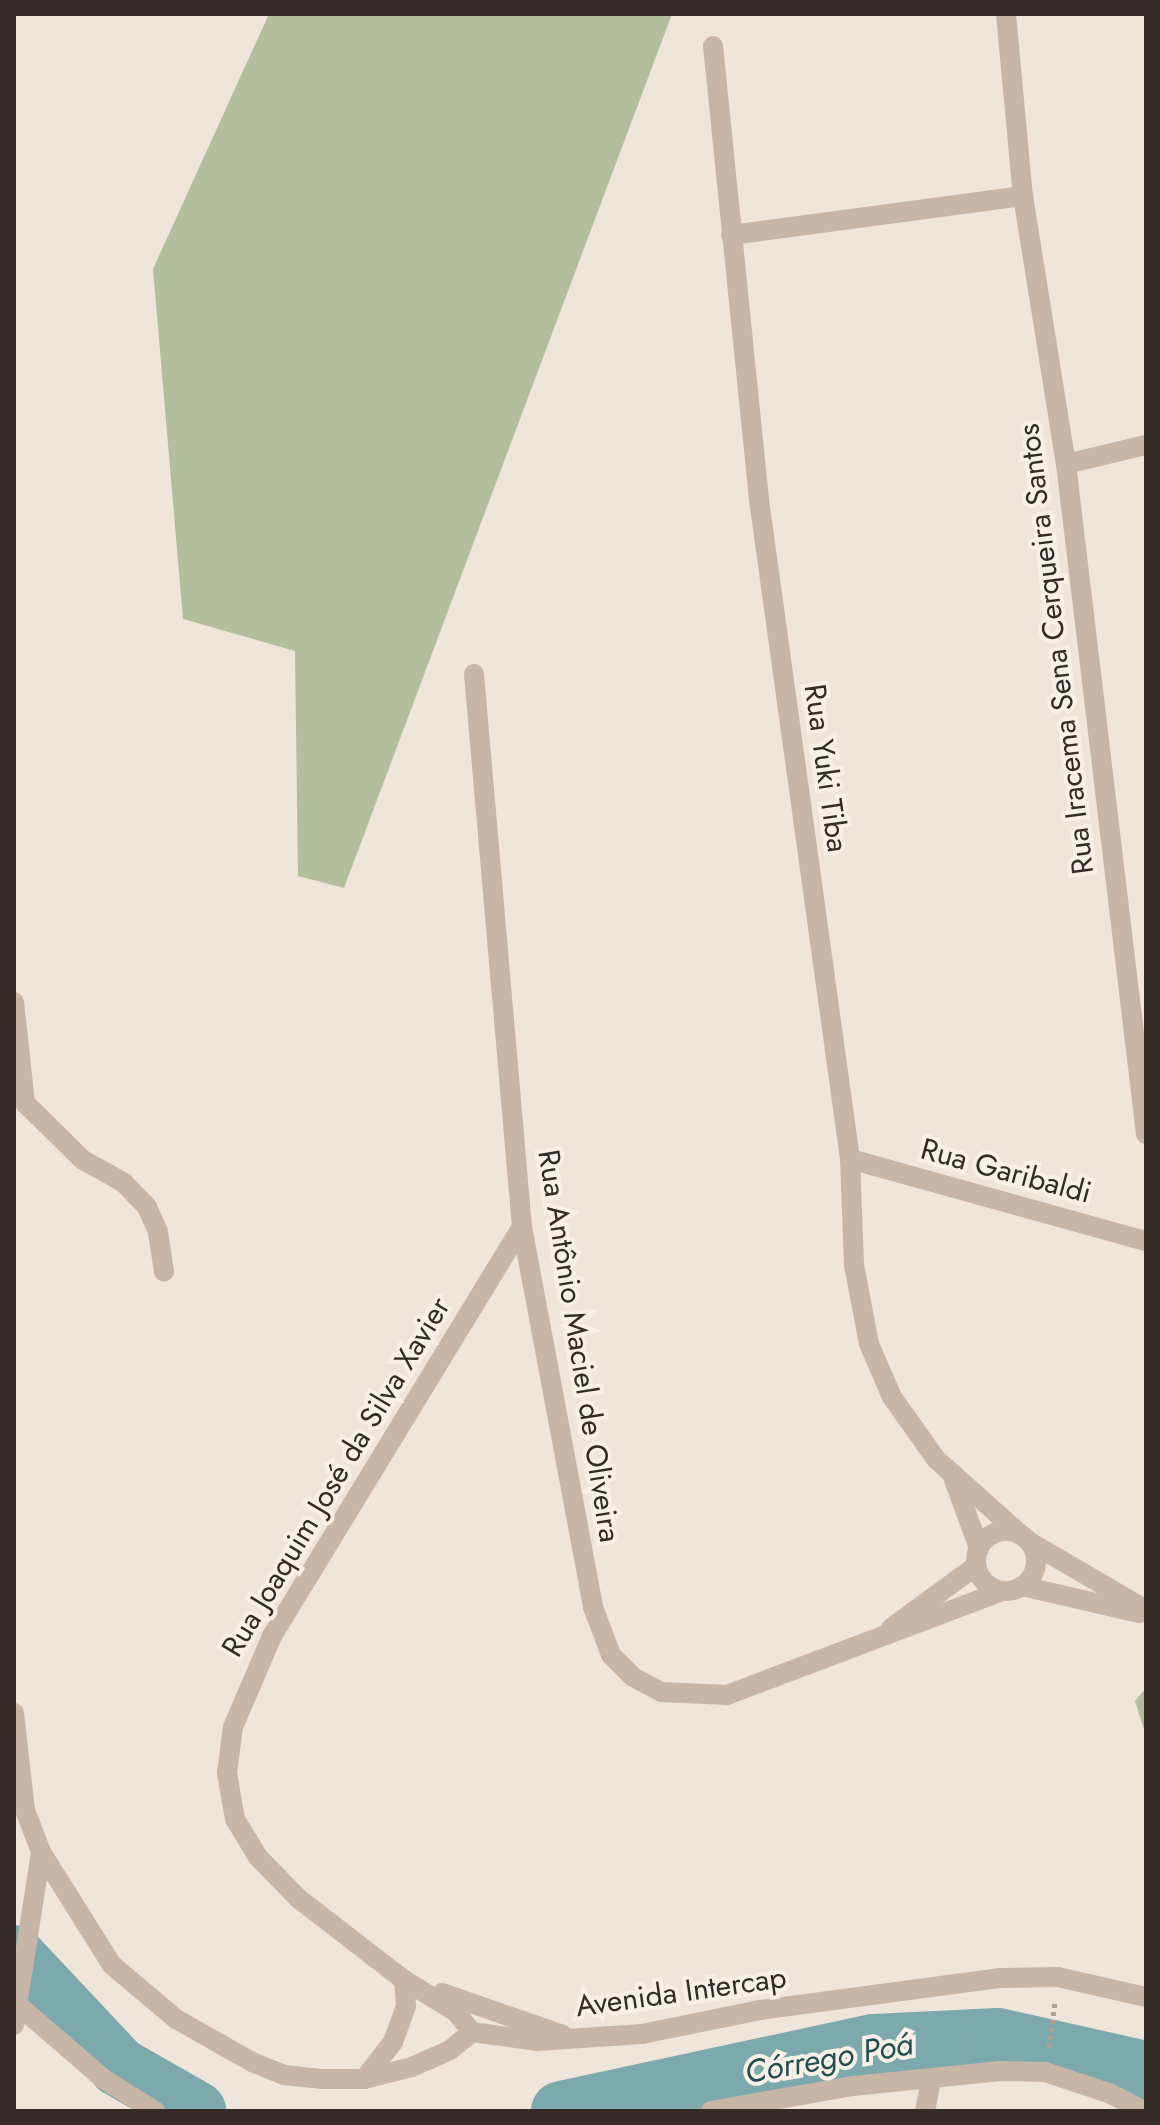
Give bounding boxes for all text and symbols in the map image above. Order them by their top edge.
street label: Rua Iracema Sena Cerqueira Santos [1010,422,1102,876]
street label: Rua Yuki Tiba [796,682,856,854]
street label: Rua Garibaldi [917,1131,1095,1211]
street label: Rua Antônio Maciel de Oliveira [530,1147,628,1545]
street label: Rua Joaquim José da Silva Xavier [214,1291,458,1663]
street label: Avenida Intercap [574,1959,788,2025]
water label: Córrego Poá [742,2024,916,2092]

